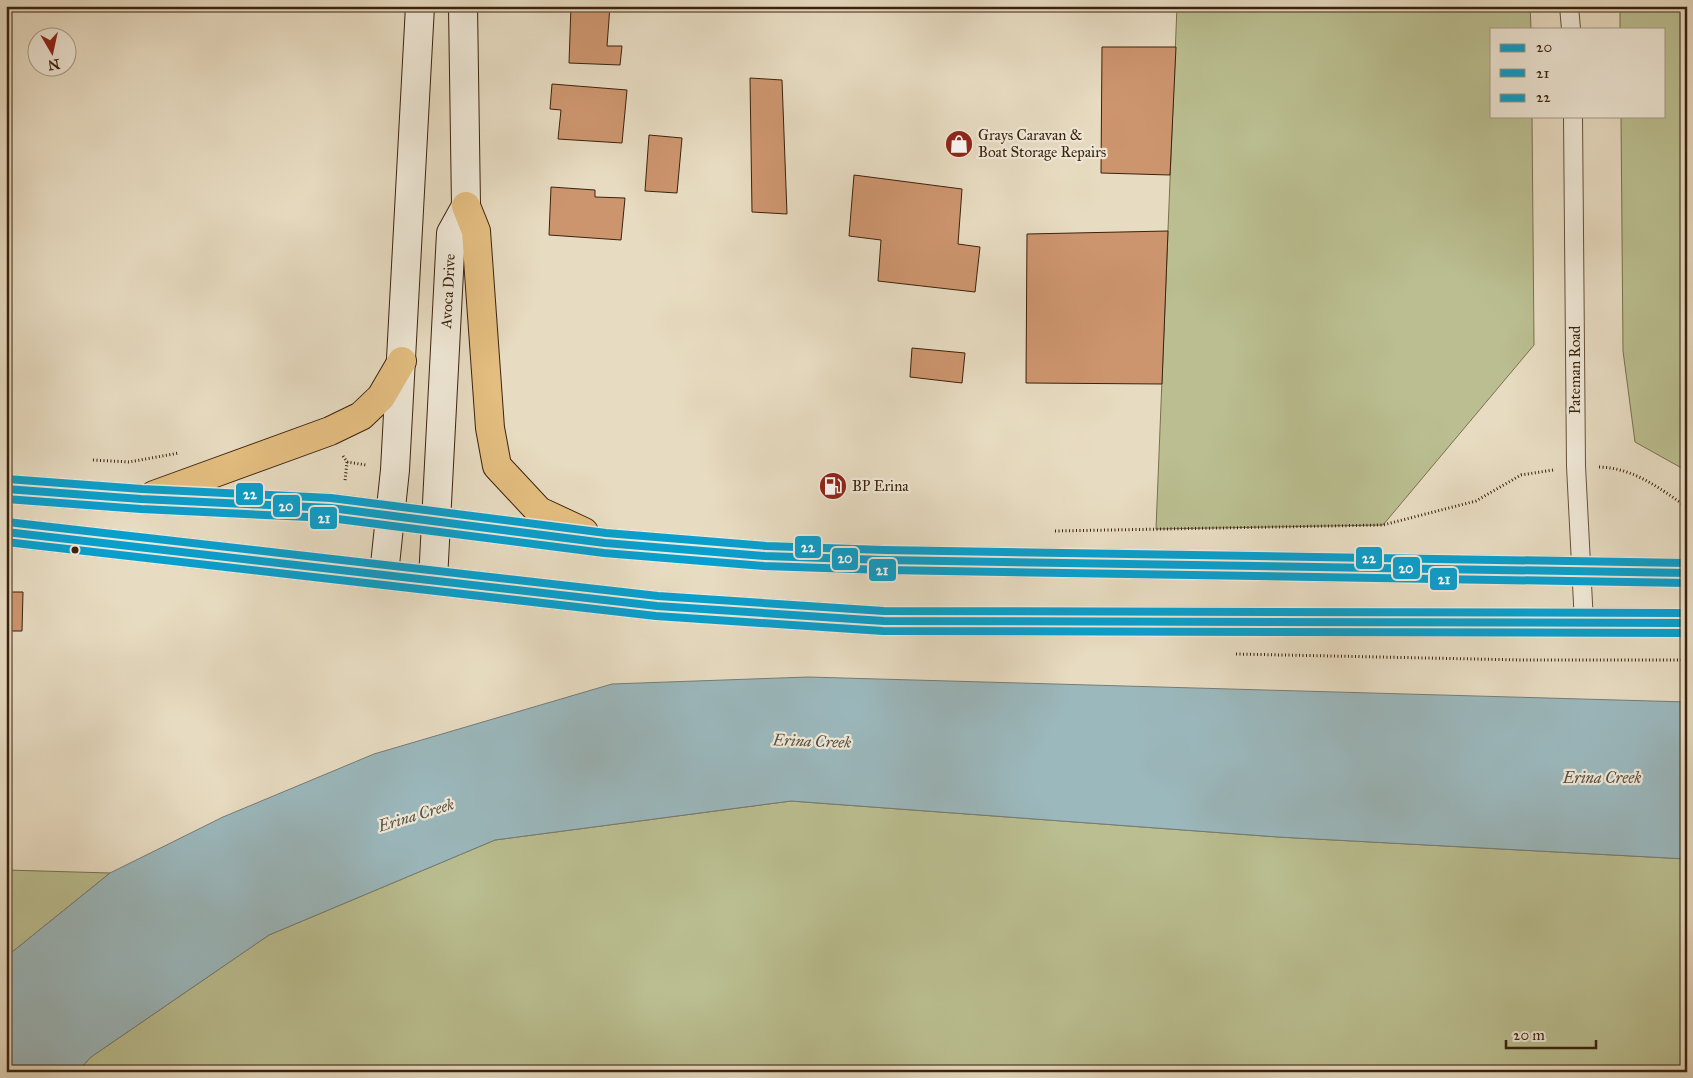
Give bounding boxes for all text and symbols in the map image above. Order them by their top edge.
north arrow [28,28,78,78]
legend [1490,28,1666,118]
text: 20 [1536,38,1552,56]
text: N [47,55,61,74]
text: 21 [1536,64,1549,82]
text: 22 [1536,88,1551,106]
place label: Grays Caravan & Boat Storage Repairs [978,126,1106,161]
shop icon: Grays Caravan & Boat Storage Repairs [944,129,974,159]
street label: Avoca Drive [437,253,459,330]
street label: Pateman Road [1566,325,1584,414]
fuel station icon: BP Erina [818,471,848,501]
place label: BP Erina [852,477,909,495]
line badge: 22 [235,482,264,506]
text: 22 [243,486,258,503]
line badge: 20 [272,494,301,518]
text: 20 [278,498,294,515]
line badge: 21 [309,506,338,530]
text: 21 [318,510,331,527]
line badge: 22 [794,535,822,559]
text: 22 [801,539,816,556]
unlabelled marker [70,545,80,555]
line badge: 22 [1355,546,1383,570]
line badge: 20 [831,547,859,571]
text: 20 [837,550,853,567]
text: 22 [1362,550,1377,567]
line badge: 20 [1392,556,1421,580]
line badge: 21 [868,558,897,582]
text: 20 [1398,560,1414,577]
text: 21 [876,562,889,579]
line badge: 21 [1429,567,1458,591]
text: 21 [1438,571,1451,588]
water label: Erina Creek [771,730,852,752]
water label: Erina Creek [1562,768,1641,787]
water label: Erina Creek [375,794,456,836]
scale bar [1506,1018,1596,1050]
text: 20 m [1513,1026,1545,1044]

